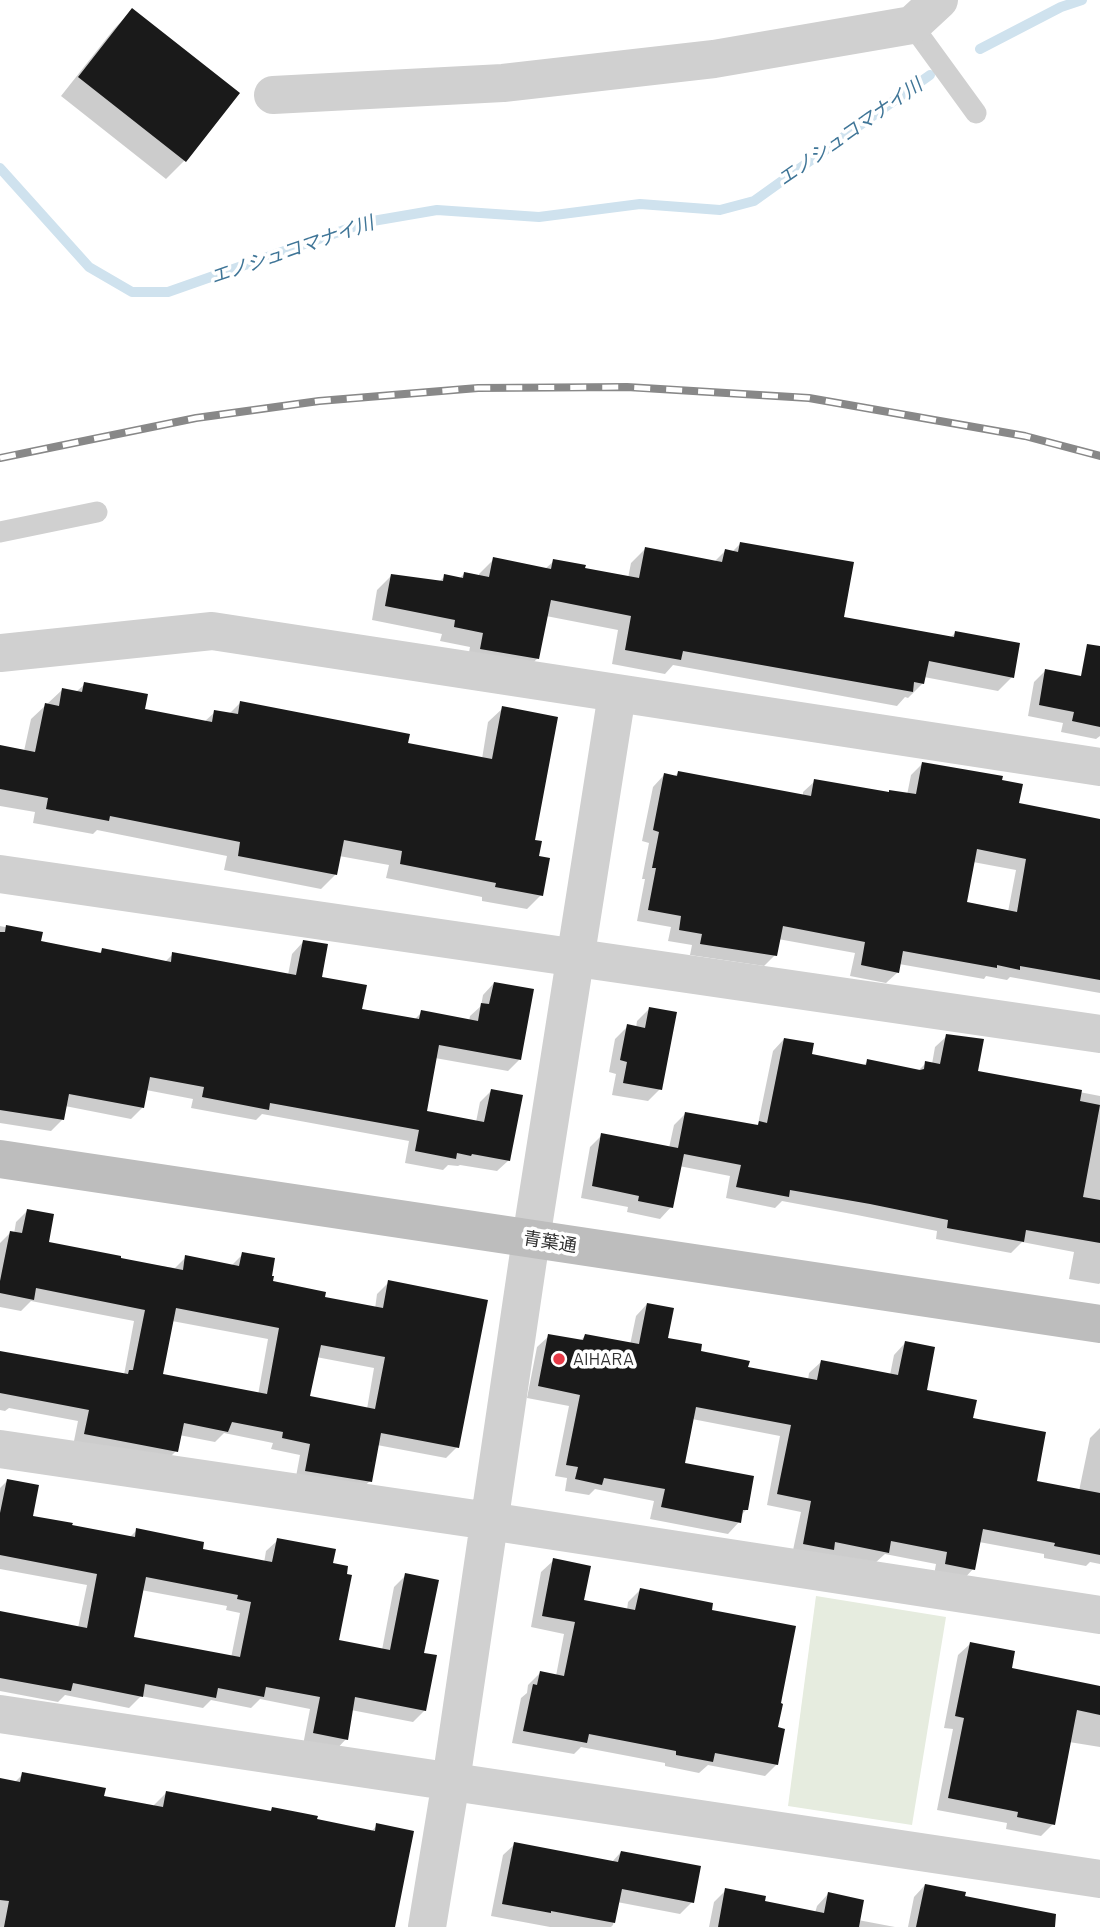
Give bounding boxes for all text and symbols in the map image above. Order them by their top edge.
water label: エノシュコマナイ川 [773,74,927,190]
water label: エノシュコマナイ川 [207,211,377,289]
street label: 青葉通 [522,1227,578,1257]
place label: AIHARA [573,1348,634,1370]
marker: AIHARA [551,1351,567,1367]

